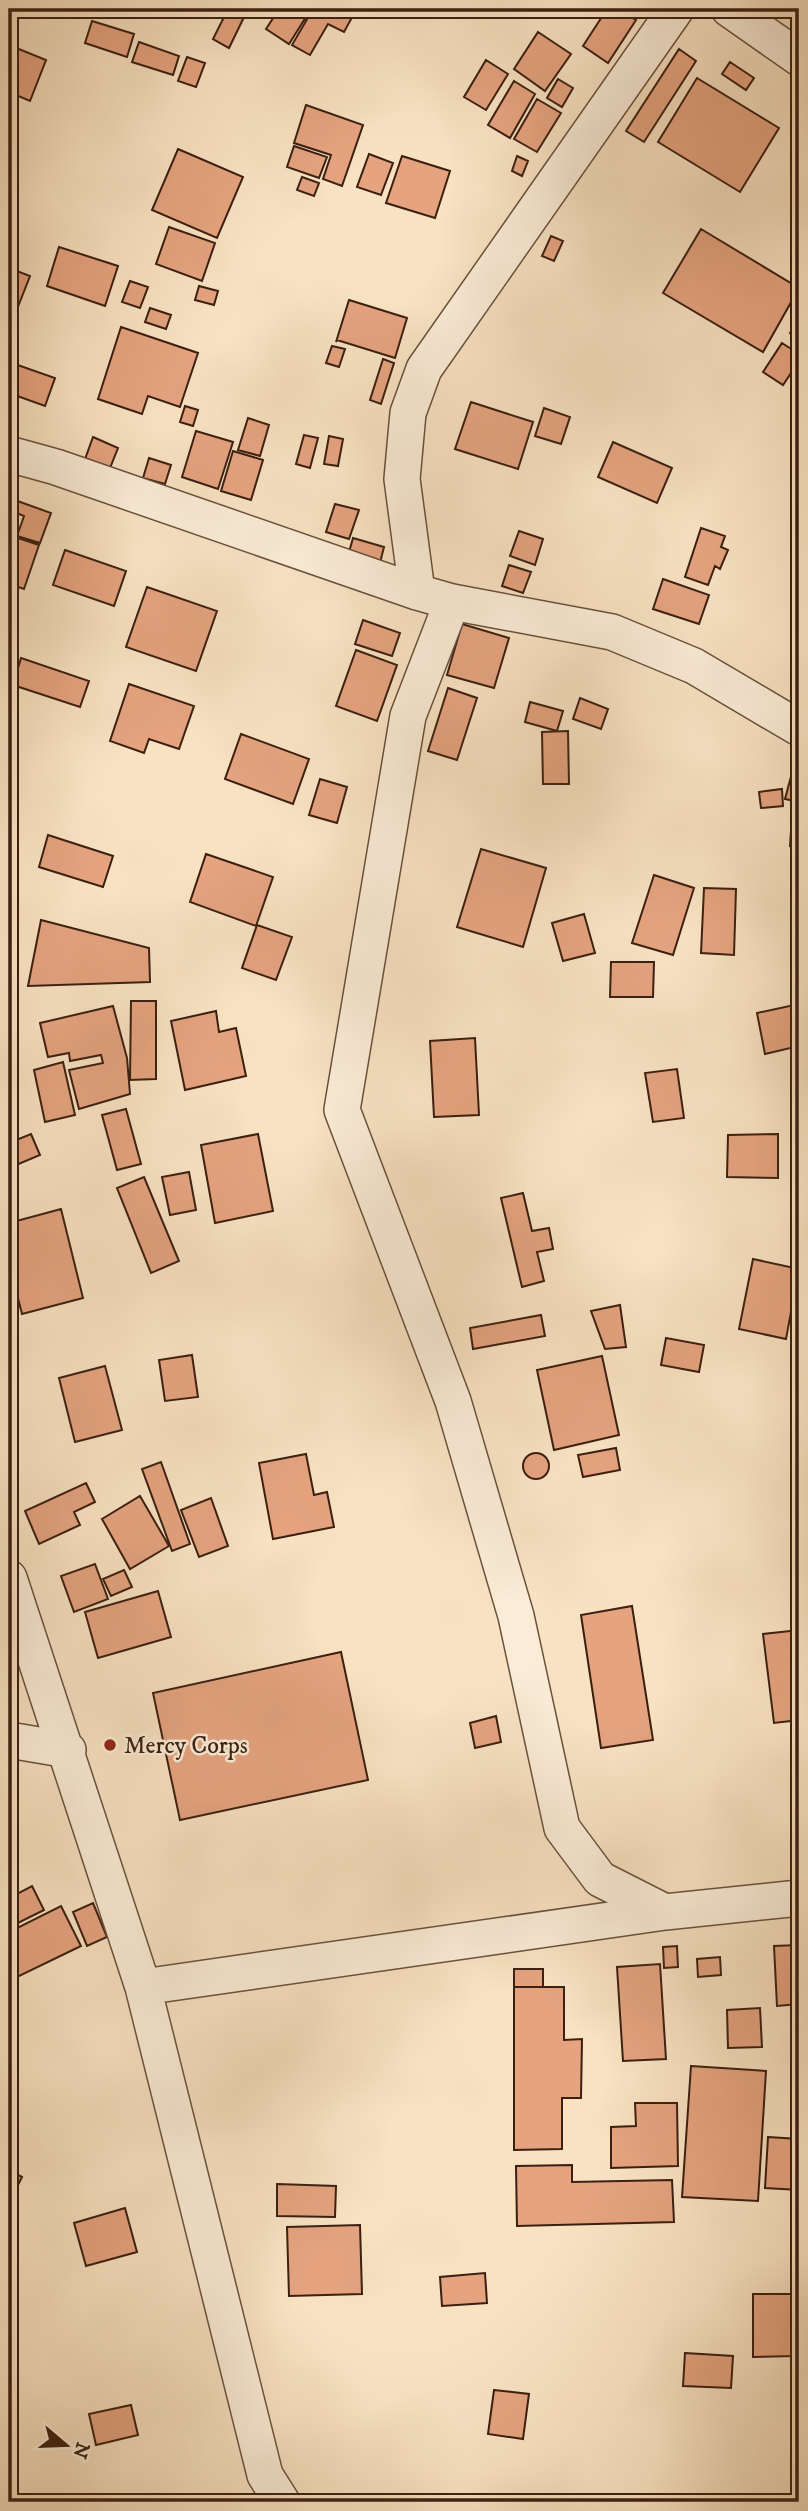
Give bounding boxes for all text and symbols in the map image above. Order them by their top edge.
place label: Mercy Corps [124,1731,248,1761]
marker: Mercy Corps [102,1737,118,1753]
north arrow [32,2410,102,2480]
text: N [67,2439,94,2462]

